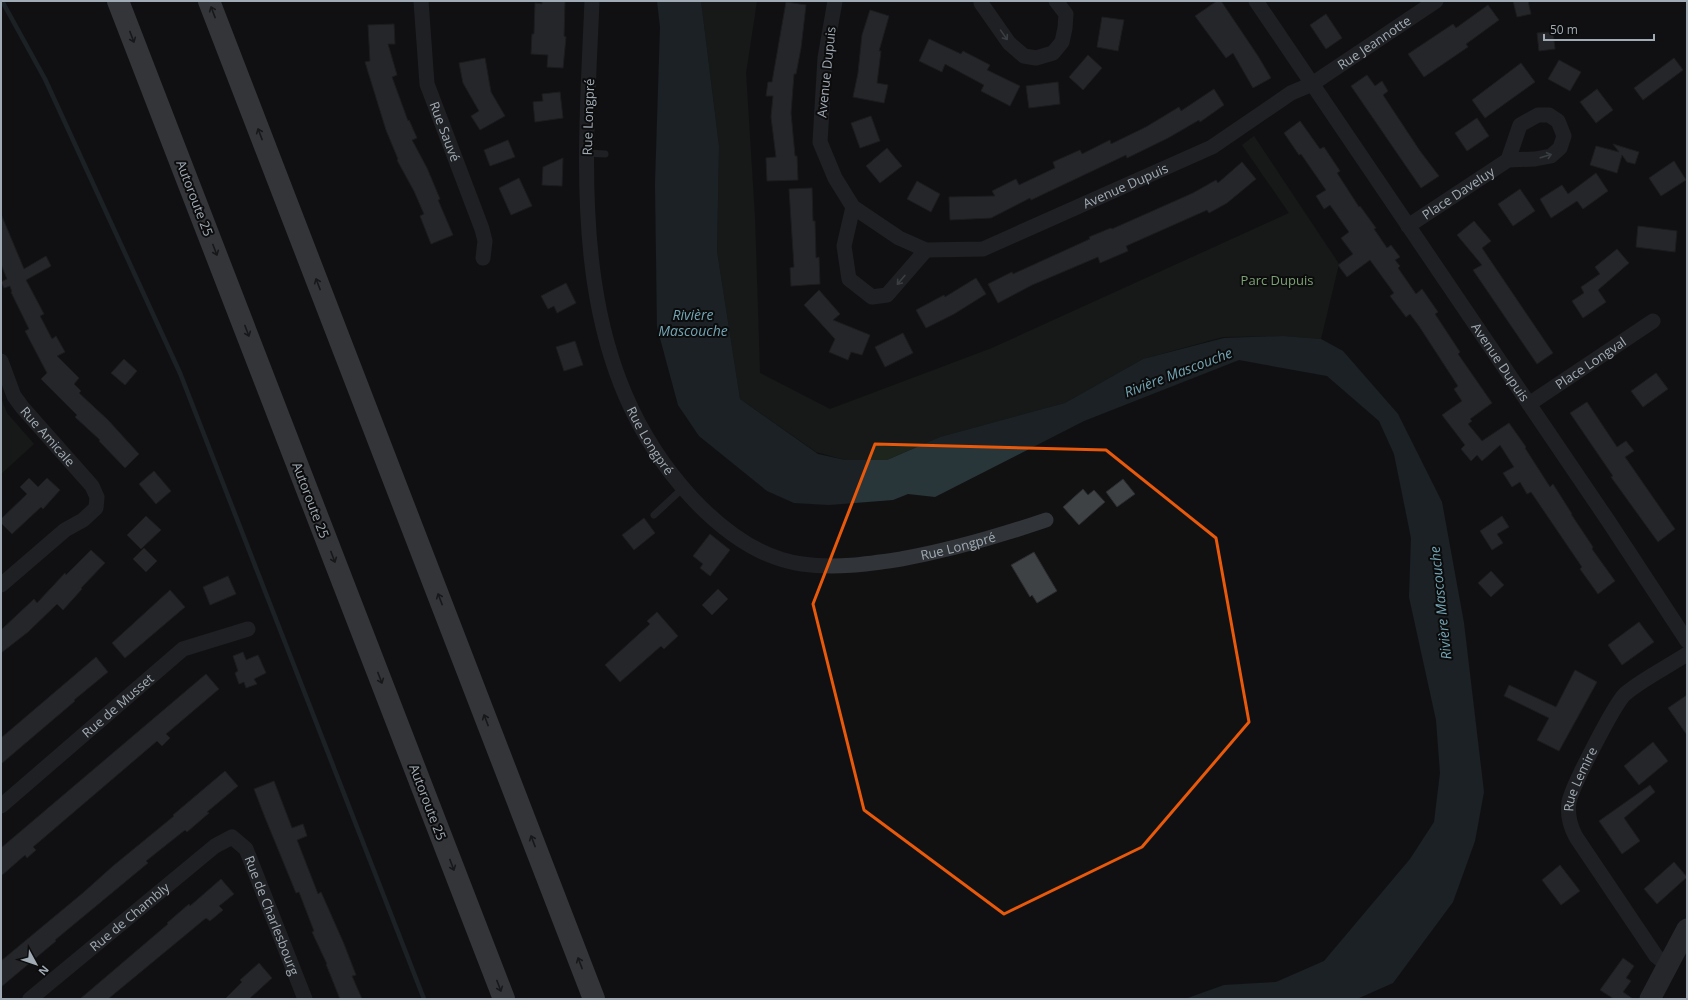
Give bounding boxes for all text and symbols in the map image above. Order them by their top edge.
one-way arrow [209,7,217,19]
street label: Rue Jeannotte [1334,11,1414,74]
scale bar [1544,16,1654,42]
text: 50 m [1550,21,1578,38]
street label: Avenue Dupuis [812,26,840,118]
one-way arrow [1000,29,1008,40]
one-way arrow [129,31,137,43]
street label: Rue Longpré [578,78,598,156]
street label: Rue Sauvé [425,99,465,164]
one-way arrow [256,128,264,140]
one-way arrow [1540,152,1553,159]
street label: Autoroute 25 [172,157,218,239]
street label: Avenue Dupuis [1080,159,1171,212]
street label: Place Daveluy [1418,162,1498,223]
one-way arrow [212,243,219,255]
park label: Parc Dupuis [1241,271,1313,289]
one-way arrow [897,275,906,286]
one-way arrow [314,278,322,290]
water label: Rivière Mascouche [658,305,728,340]
street label: Avenue Dupuis [1467,319,1534,405]
one-way arrow [243,325,251,337]
street label: Place Longval [1551,333,1630,393]
water label: Rivière Mascouche [1121,343,1235,401]
street label: Rue Amicale [17,402,79,470]
street label: Rue Longpré [623,403,678,478]
street label: Autoroute 25 [288,459,334,541]
street label: Rue Longpré [919,528,998,564]
water label: Rivière Mascouche [1425,545,1455,661]
one-way arrow [330,551,338,563]
one-way arrow [435,593,443,605]
street label: Rue de Musset [78,669,158,741]
one-way arrow [377,672,385,684]
one-way arrow [482,714,490,726]
street label: Rue Lemire [1559,744,1601,812]
street label: Autoroute 25 [405,761,451,843]
one-way arrow [529,836,537,848]
street label: Rue de Charlesbourg [240,853,304,978]
one-way arrow [449,859,457,871]
street label: Rue de Chambly [86,878,174,955]
north arrow [16,944,56,984]
one-way arrow [575,957,583,969]
text: N [35,962,53,979]
one-way arrow [495,980,503,992]

